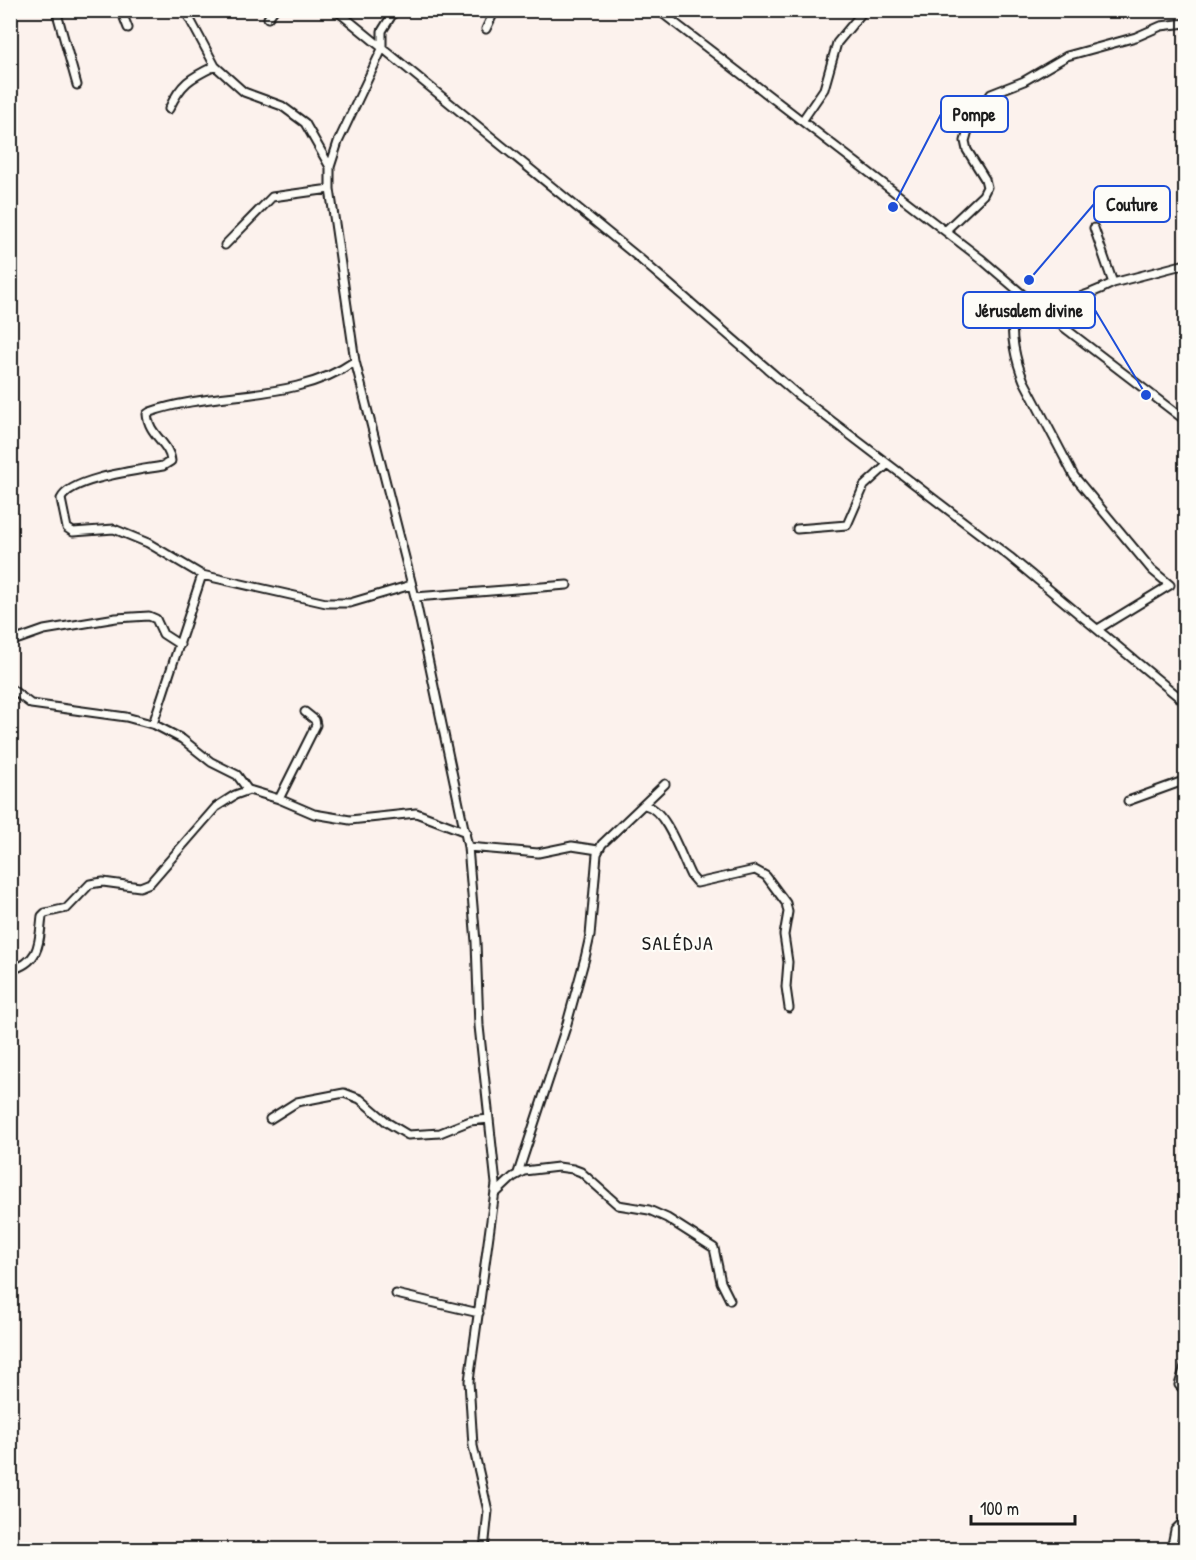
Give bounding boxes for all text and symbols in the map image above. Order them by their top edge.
callout: Pompe [941,96,1008,132]
text: Pompe [952,102,996,128]
callout: Couture [1094,186,1170,222]
text: Couture [1106,192,1159,217]
callout: Jérusalem divine [963,292,1095,328]
text: Jérusalem divine [975,298,1084,323]
district label: SALÉDJA [642,929,714,956]
scale bar [971,1488,1074,1526]
text: 100 m [980,1496,1019,1521]

